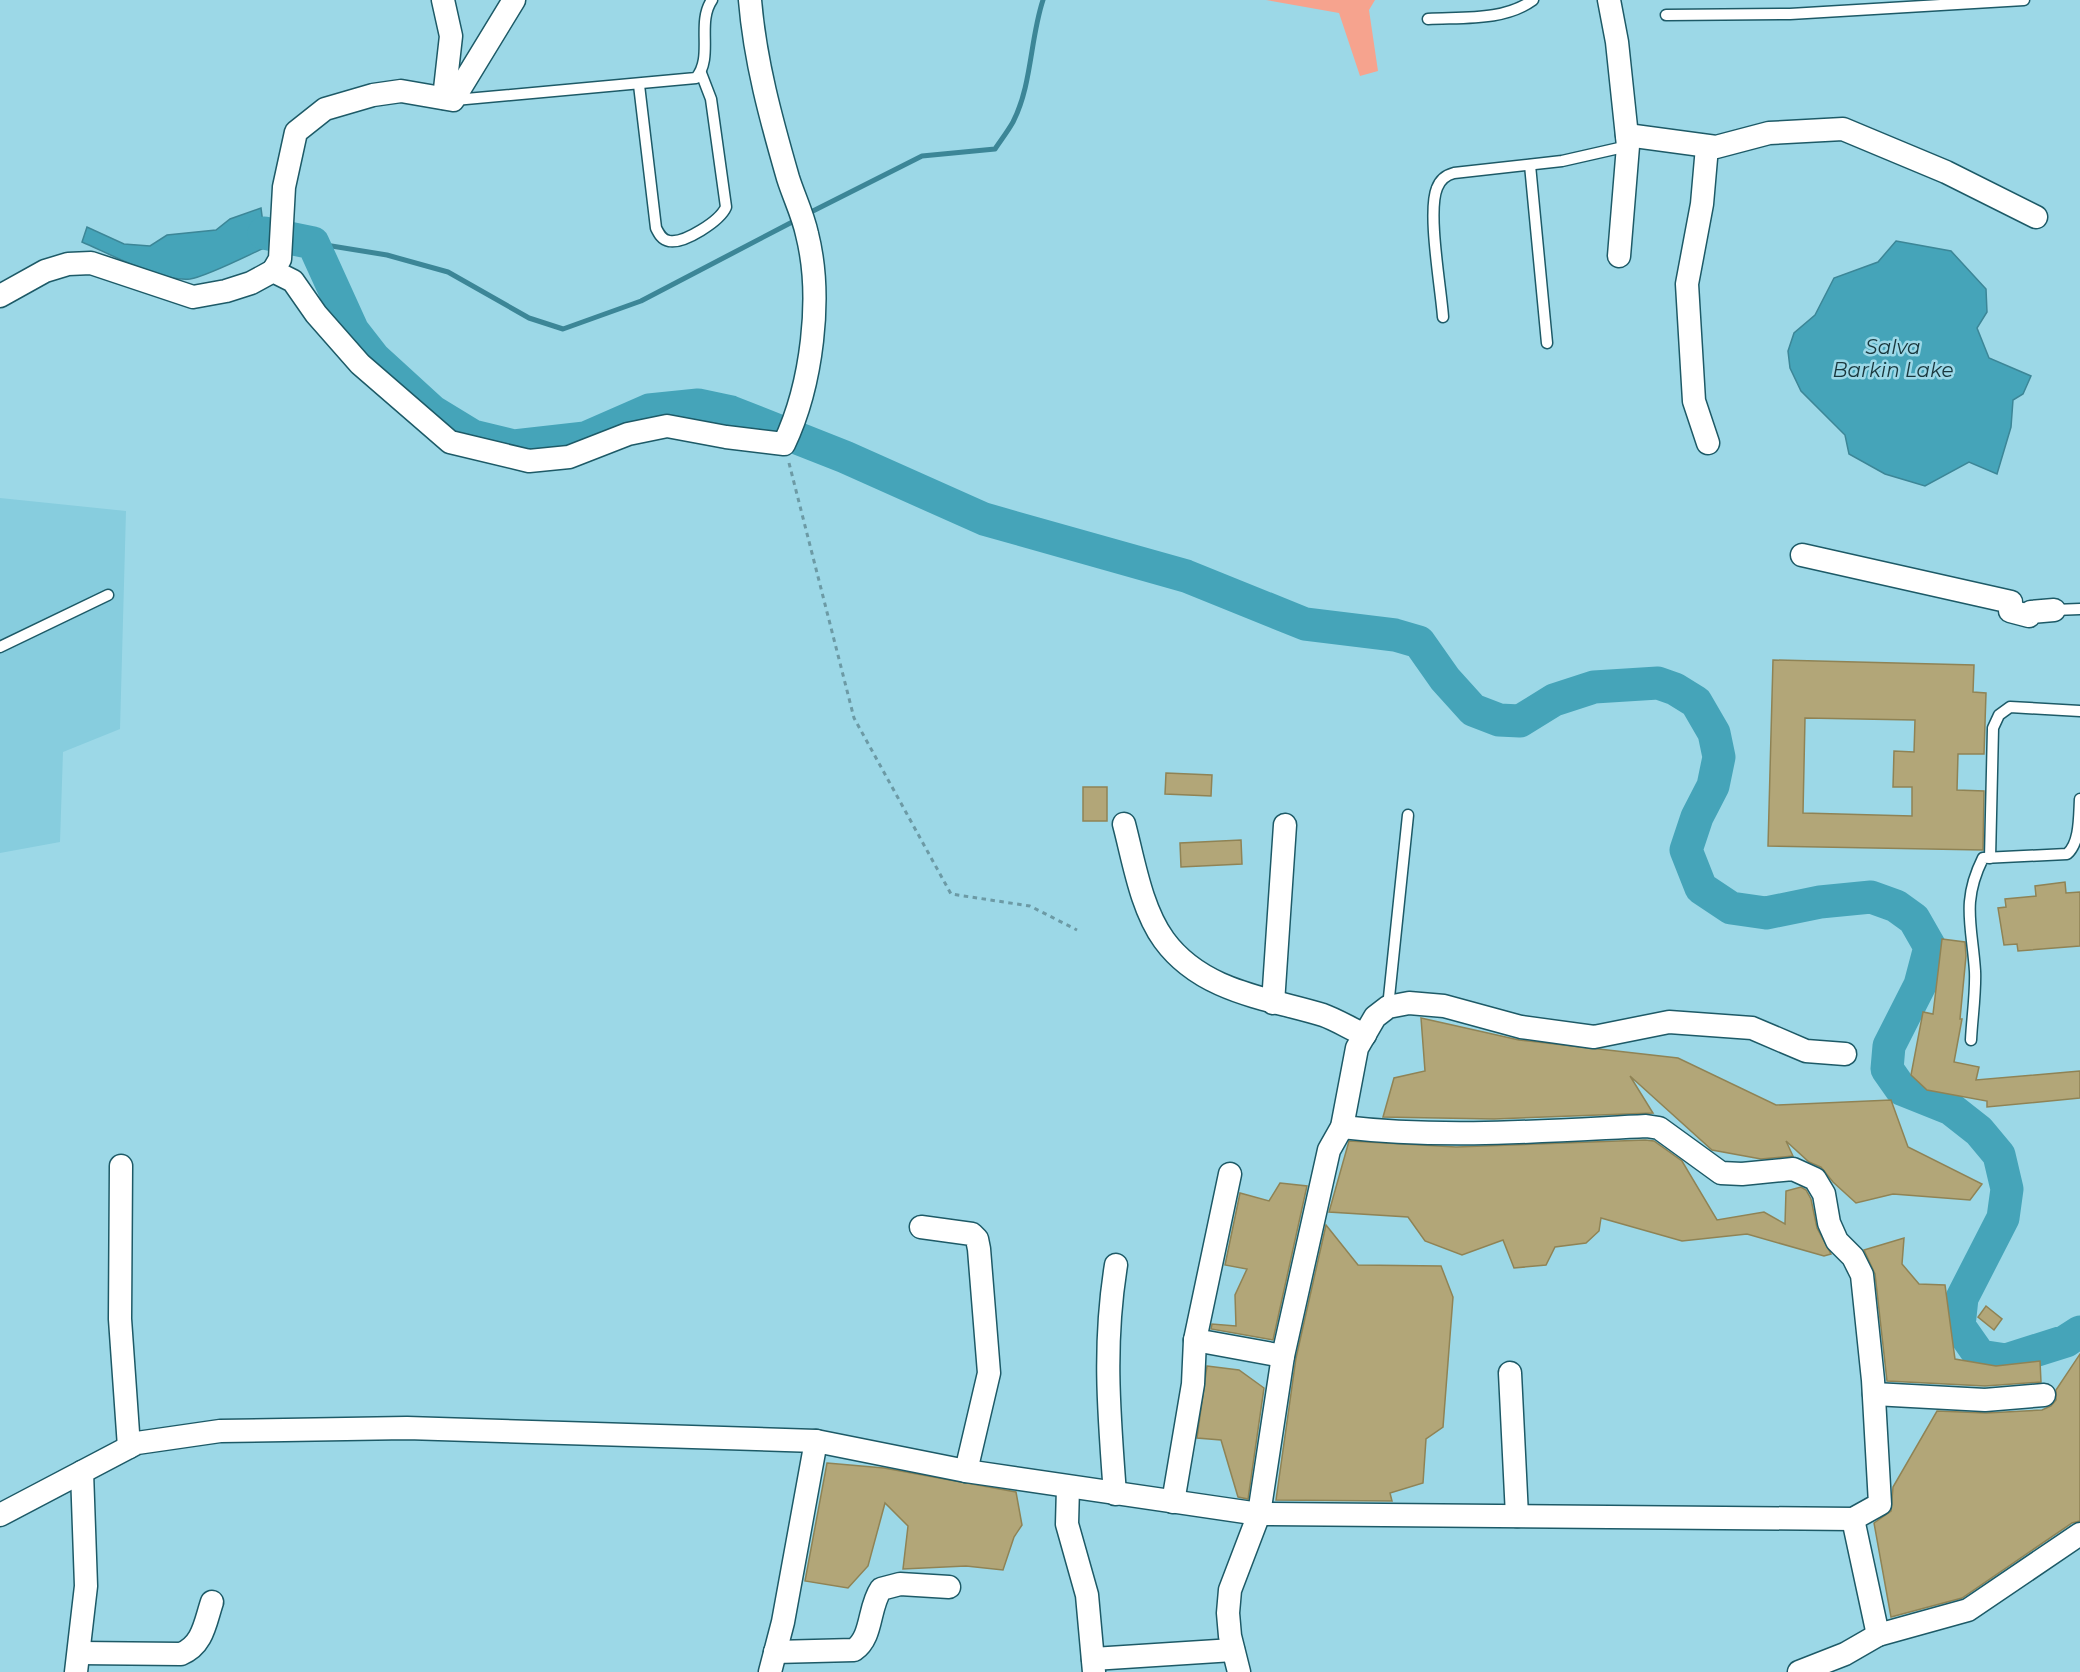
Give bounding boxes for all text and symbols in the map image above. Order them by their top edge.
water label: Salva Barkin Lake [1832,335,1954,382]

